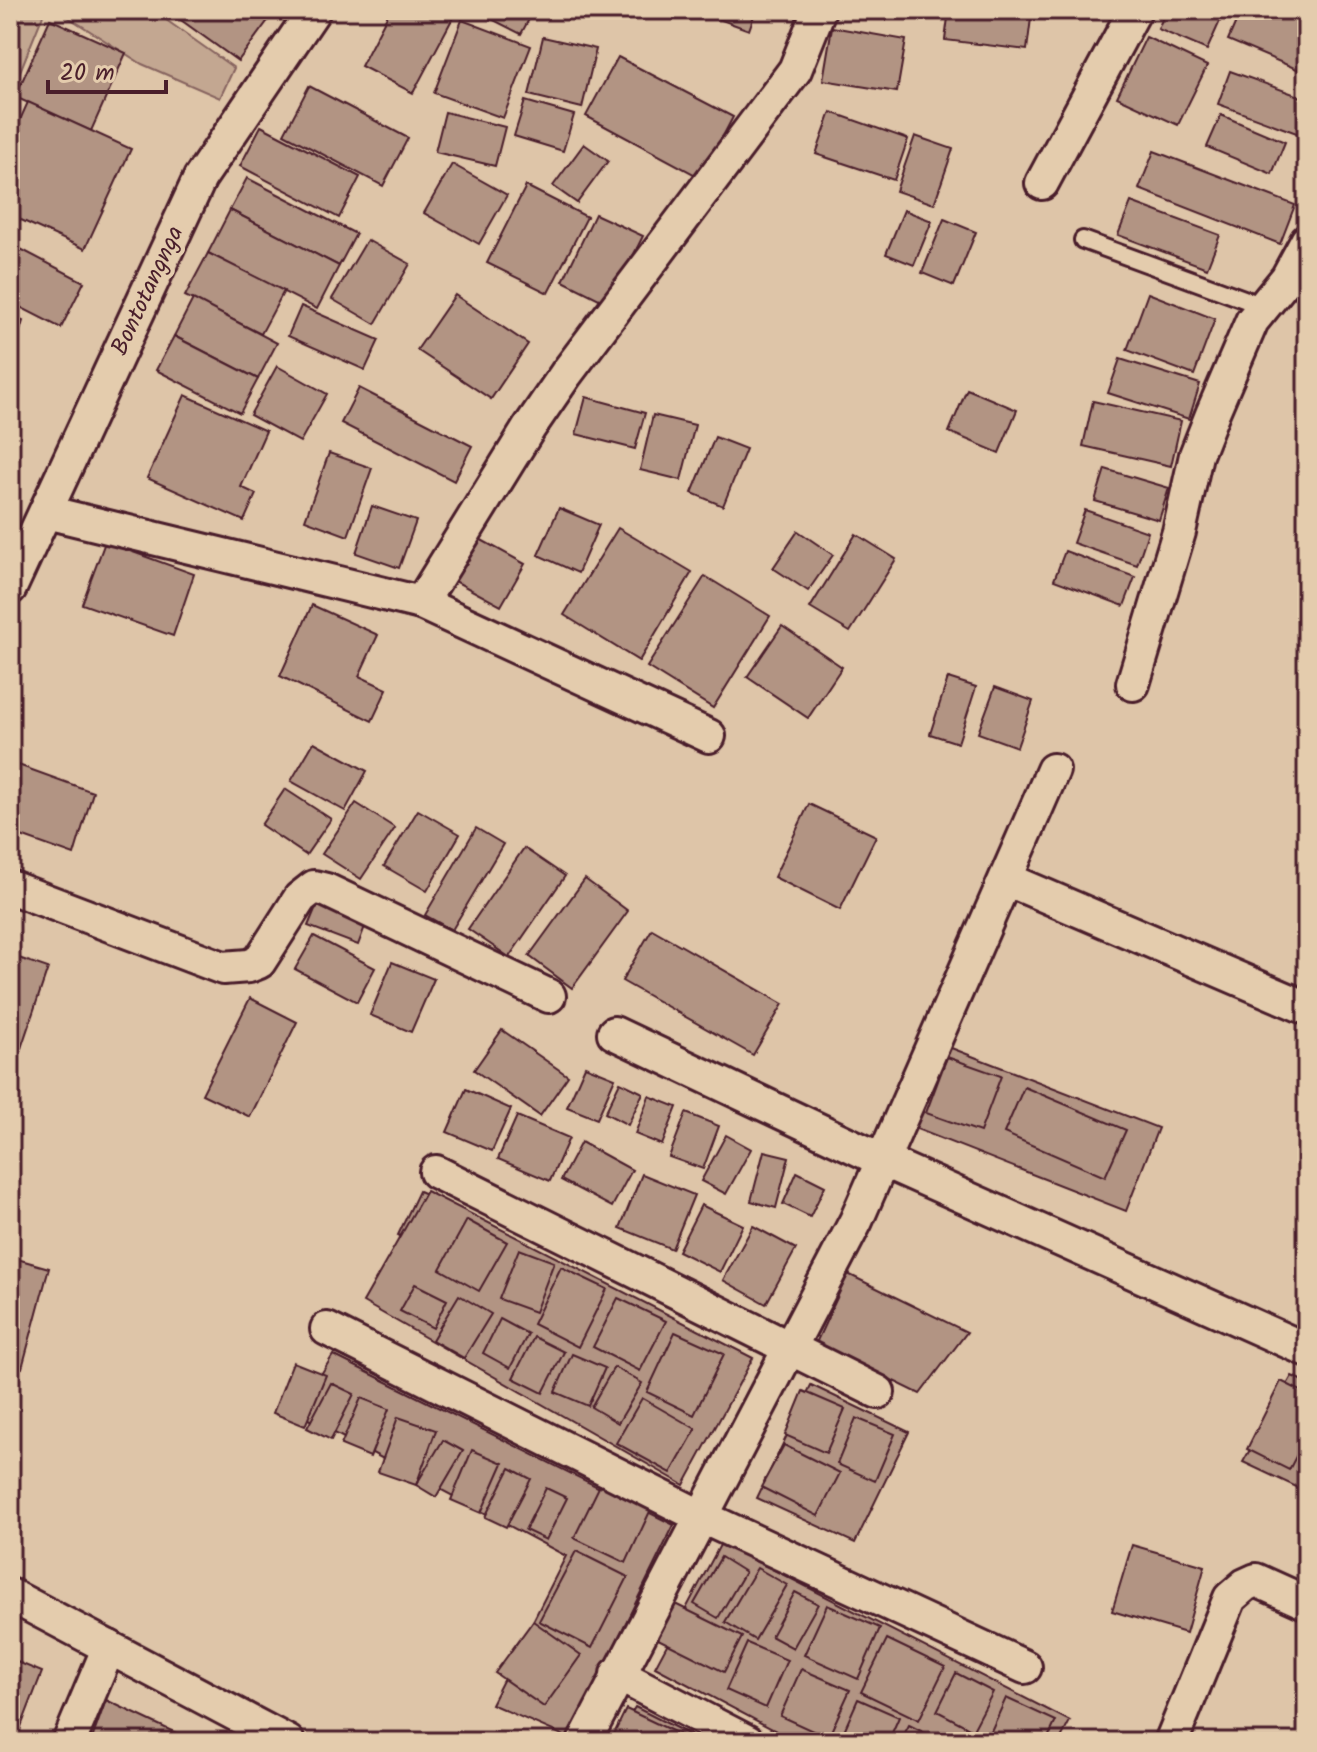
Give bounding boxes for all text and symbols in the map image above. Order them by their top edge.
scale bar [48,44,166,94]
text: 20 m [60,54,115,93]
street label: Bontotangnga [101,220,195,362]

